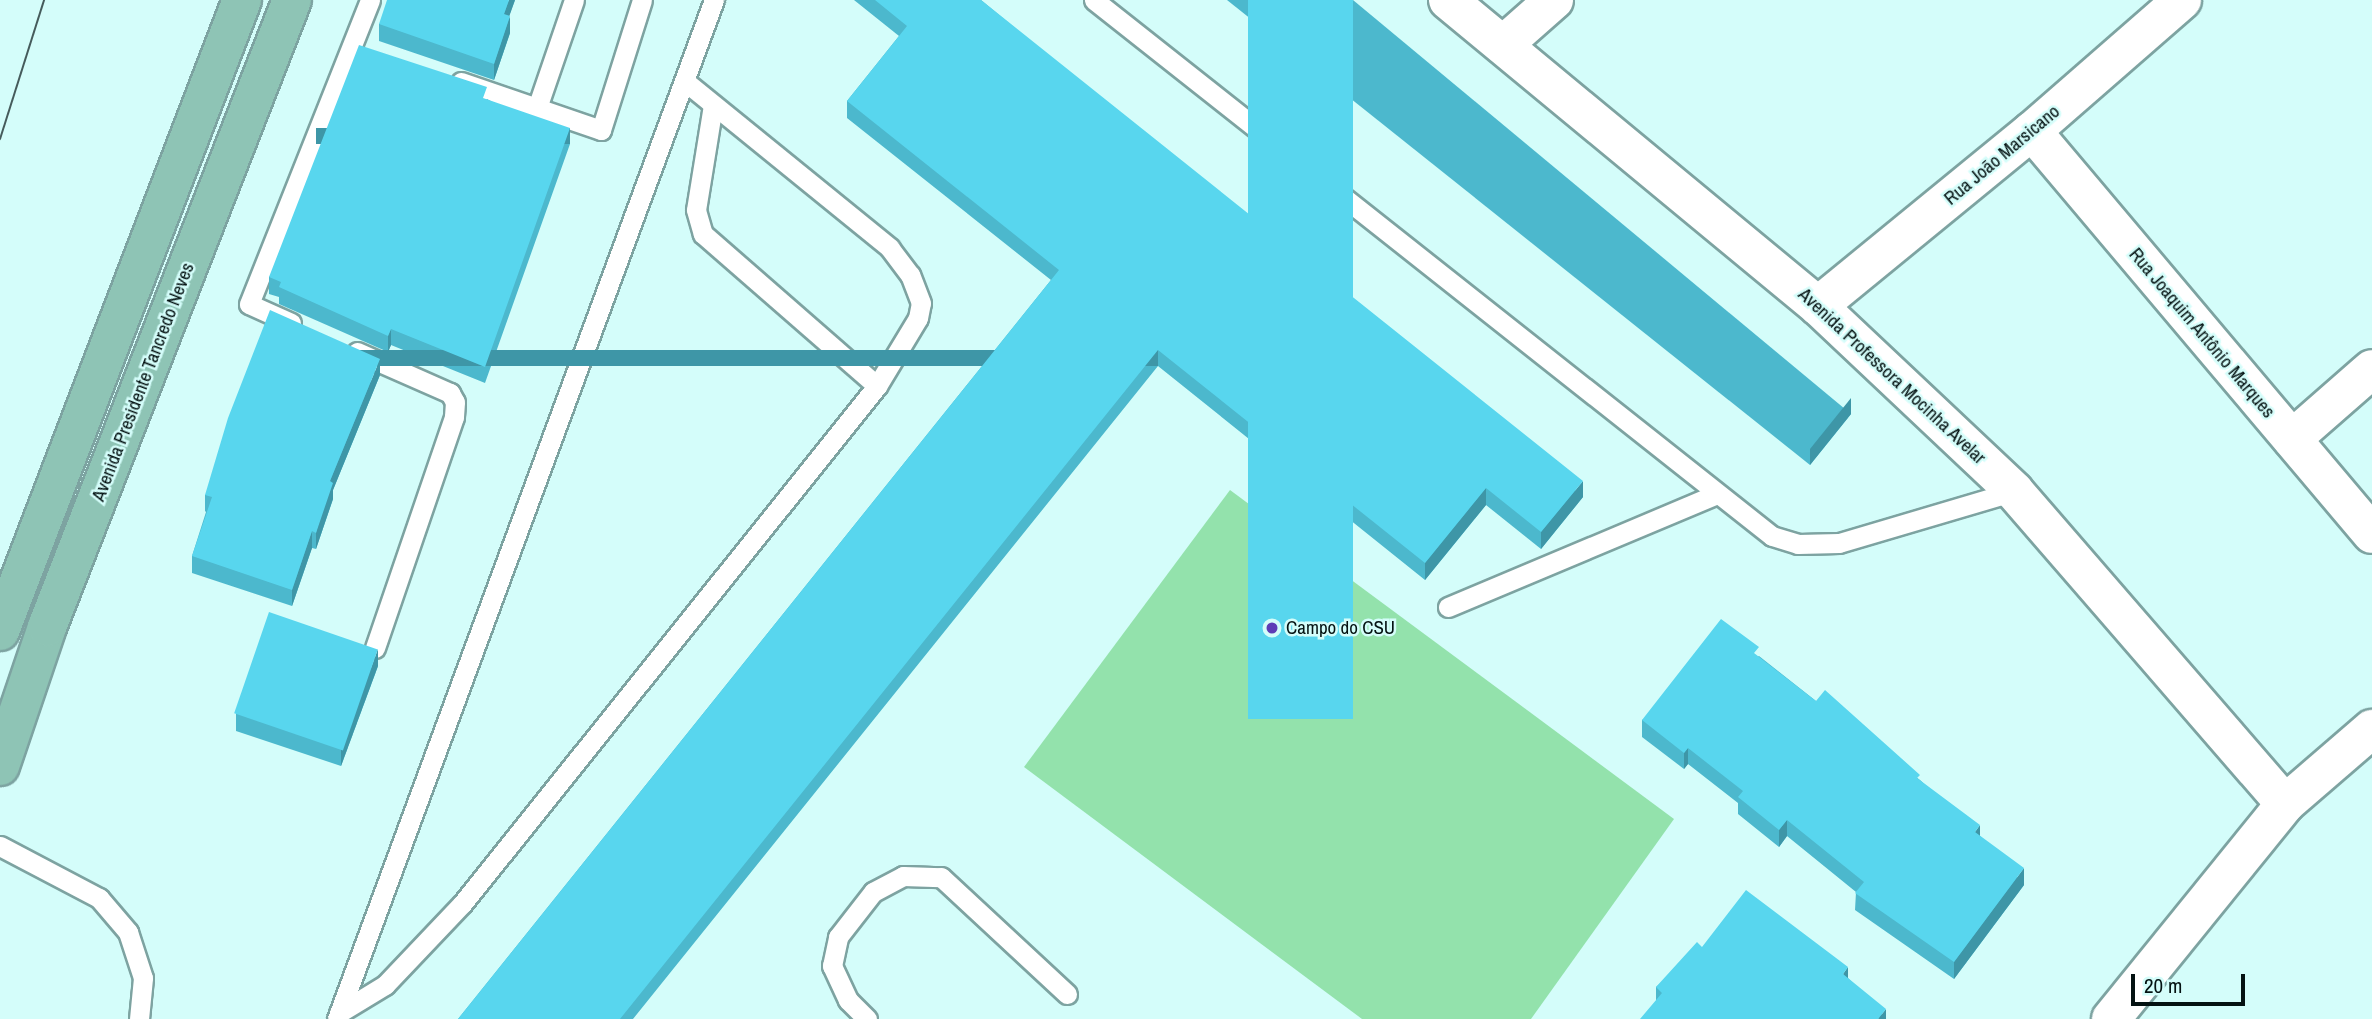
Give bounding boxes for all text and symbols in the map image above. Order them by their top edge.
street label: Rua João Marsicano [1940,100,2064,210]
street label: Rua Joaquim Antônio Marques [2124,243,2280,423]
street label: Avenida Presidente Tancredo Neves [87,259,199,505]
street label: Avenida Professora Mocinha Avelar [1793,283,1991,469]
place label: Campo do CSU [1286,617,1395,639]
marker: Campo do CSU [1264,620,1280,636]
scale bar [2134,960,2248,1004]
text: 20 m [2144,971,2182,1000]

